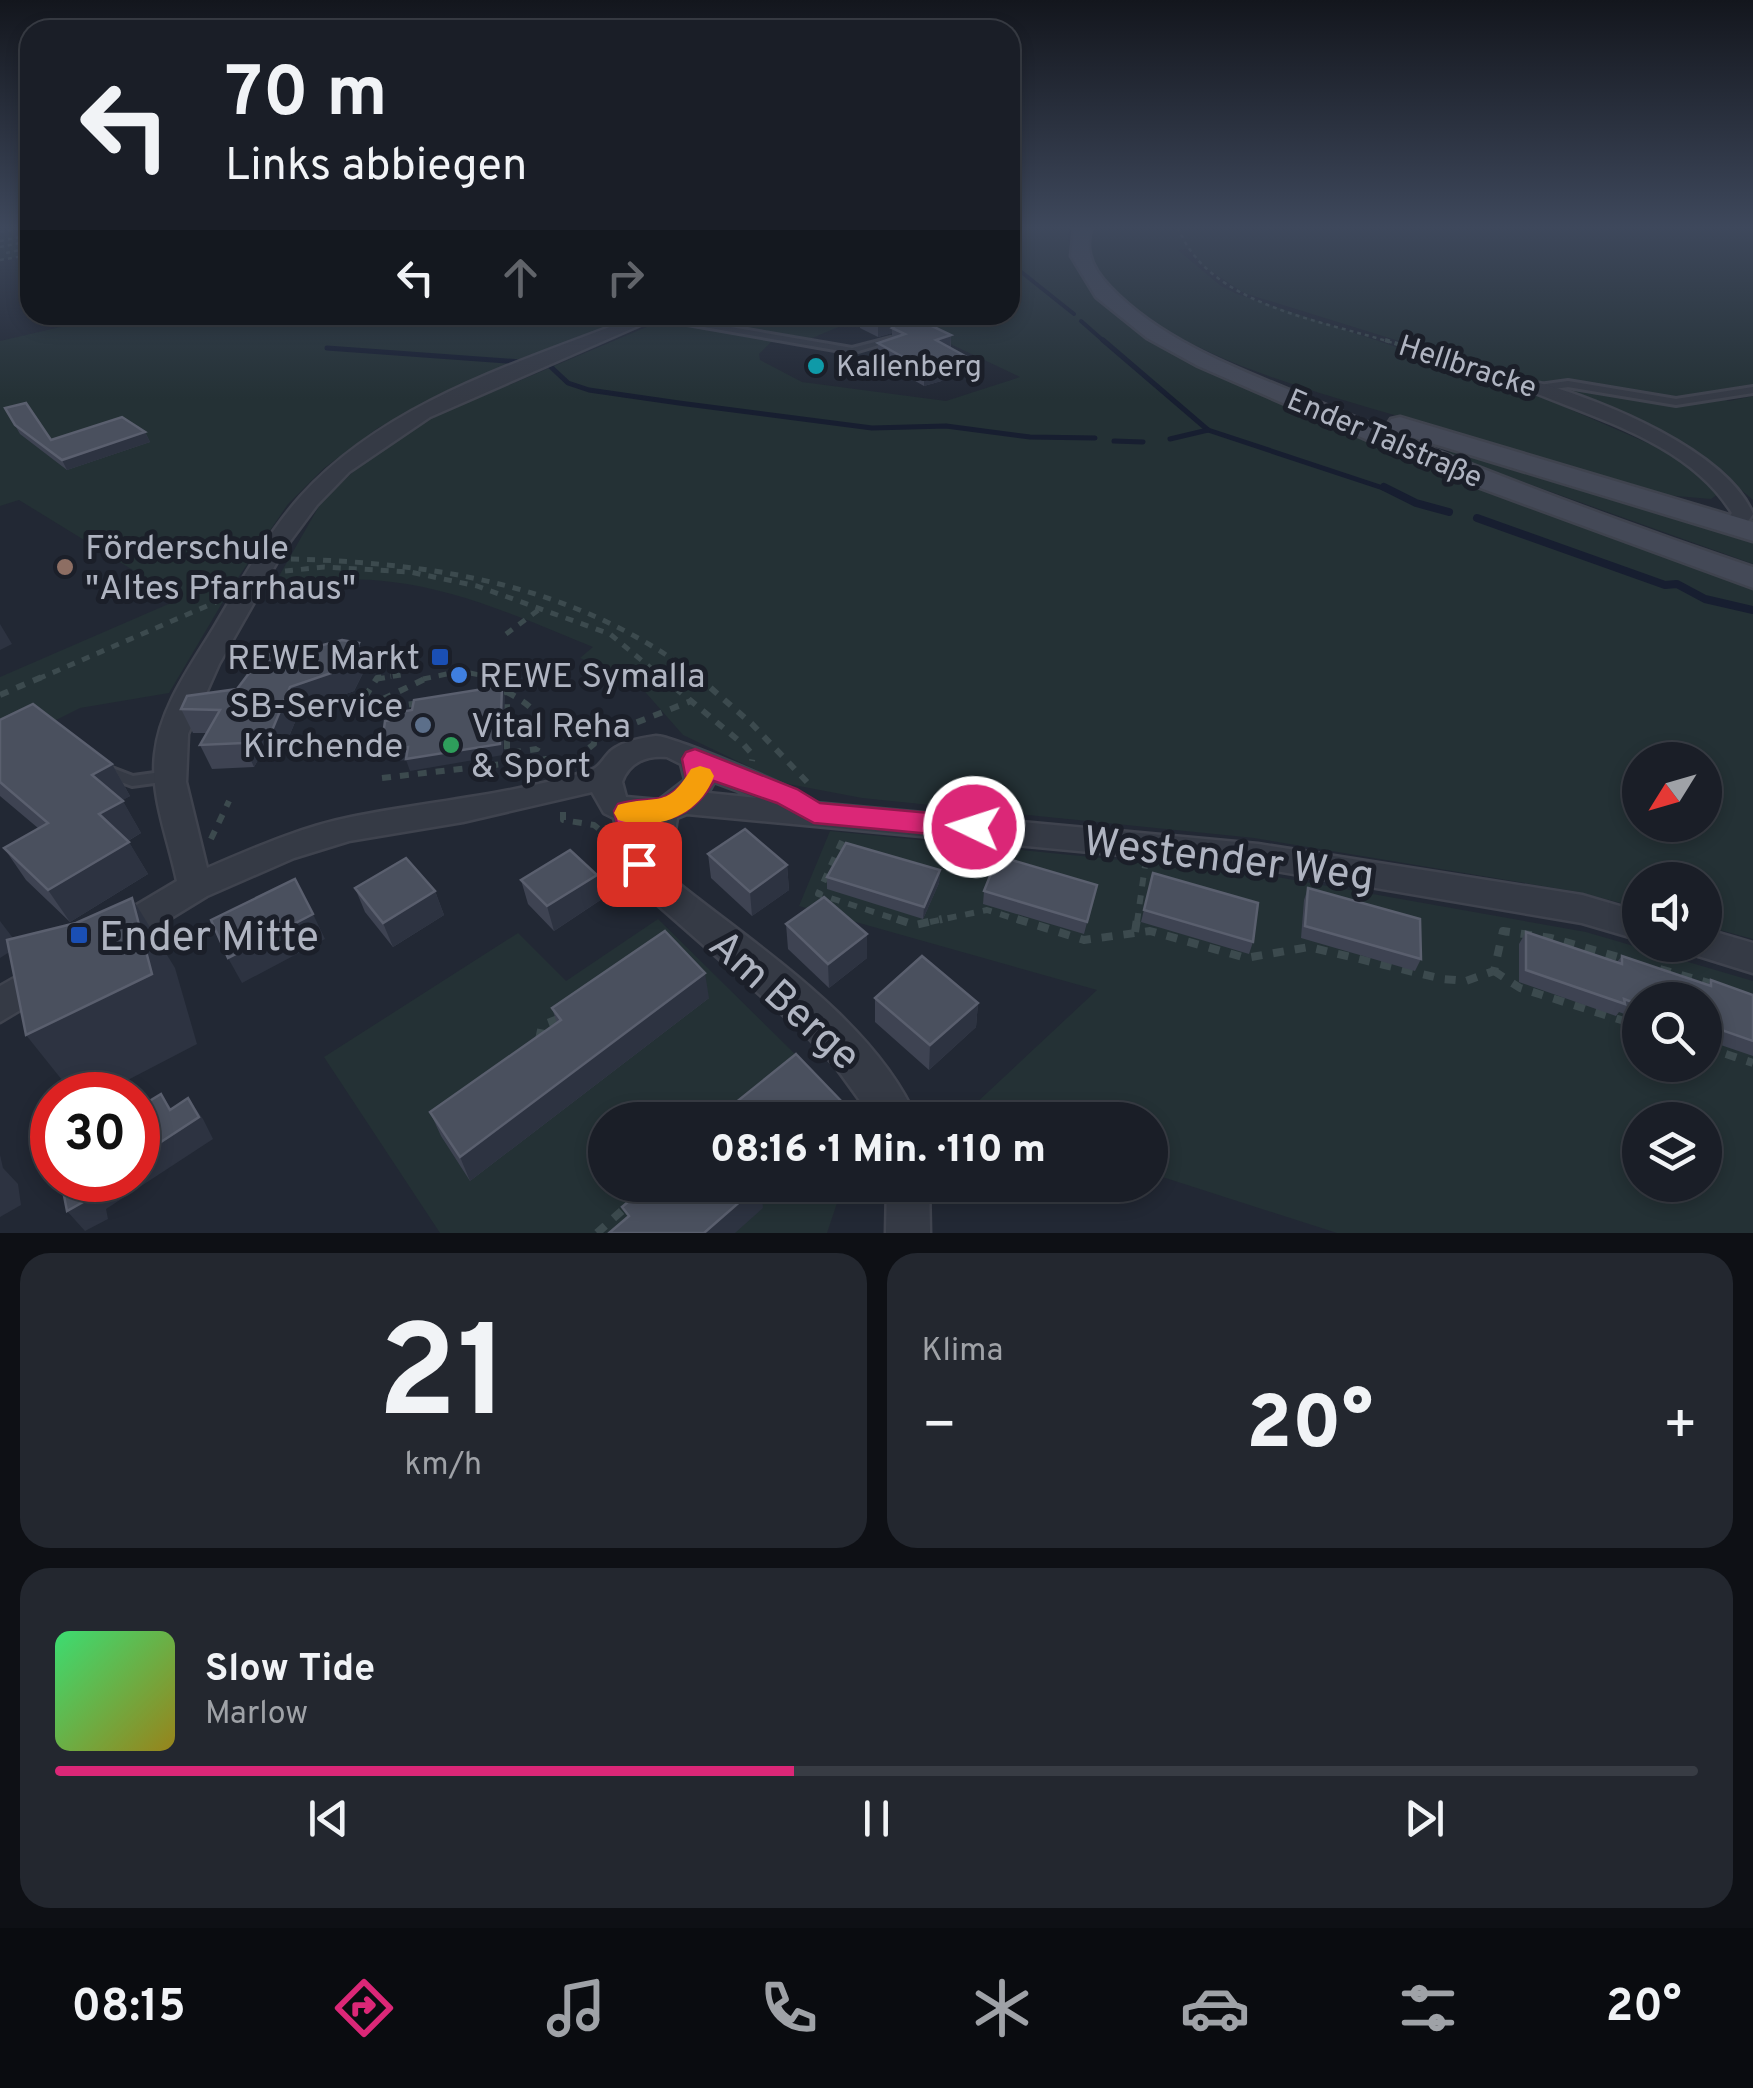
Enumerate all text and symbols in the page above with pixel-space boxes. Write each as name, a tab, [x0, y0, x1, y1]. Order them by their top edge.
text: 70 m	[225, 52, 388, 141]
icon: left	[60, 60, 190, 190]
text: Links abbiegen	[225, 139, 527, 196]
icon: left	[388, 250, 443, 305]
icon: ahead	[493, 250, 548, 305]
icon: right	[598, 250, 653, 305]
street label: Hellbracke	[1393, 329, 1541, 408]
place label: Kallenberg	[836, 350, 982, 387]
marker: Kallenberg	[805, 355, 827, 377]
street label: Ender Talstraße	[1281, 383, 1487, 498]
place label: Förderschule "Altes Pfarrhaus"	[85, 528, 356, 612]
marker: Förderschule "Altes Pfarrhaus"	[54, 556, 76, 578]
place label: REWE Markt	[227, 638, 420, 682]
marker: REWE Markt	[429, 646, 451, 668]
place label: REWE Symalla	[479, 656, 705, 700]
marker: REWE Symalla	[448, 664, 470, 686]
place label: SB-Service Kirchende	[229, 686, 403, 770]
place label: Vital Reha & Sport	[471, 706, 631, 790]
marker: SB-Service Kirchende	[412, 714, 434, 736]
marker: Vital Reha & Sport	[440, 734, 462, 756]
north arrow	[1622, 742, 1722, 842]
map controls	[1622, 742, 1722, 1202]
position arrow	[922, 775, 1026, 879]
street label: Westender Weg	[1080, 817, 1377, 906]
pin	[597, 822, 682, 907]
icon: arrive	[612, 837, 667, 892]
button: sound	[1622, 862, 1722, 962]
place label: Ender Mitte	[99, 913, 319, 966]
street label: Am Berge	[696, 920, 870, 1084]
marker: Ender Mitte	[68, 924, 90, 946]
button: search	[1622, 982, 1722, 1082]
speed limit sign: 30	[30, 1072, 160, 1202]
button: layers	[1622, 1102, 1722, 1202]
text: 08:16 · 1 Min. · 110 m	[710, 1127, 1046, 1176]
text: 21	[378, 1298, 509, 1463]
text: Klima	[922, 1332, 1003, 1372]
text: 20°	[1246, 1380, 1373, 1475]
text: −	[922, 1393, 957, 1463]
text: +	[1663, 1393, 1698, 1463]
text: km/h	[404, 1446, 482, 1486]
text: Slow Tide	[205, 1646, 375, 1695]
text: Marlow	[205, 1695, 308, 1735]
icon: previous	[301, 1791, 356, 1846]
icon: pause	[849, 1791, 904, 1846]
icon: next	[1397, 1791, 1452, 1846]
icon: directions	[329, 1973, 399, 2043]
icon: music	[541, 1973, 611, 2043]
icon: phone	[754, 1973, 824, 2043]
icon: climate	[967, 1973, 1037, 2043]
icon: car	[1180, 1973, 1250, 2043]
icon: filters	[1393, 1973, 1463, 2043]
text: 08:15	[71, 1980, 186, 2037]
text: 20°	[1606, 1980, 1681, 2037]

